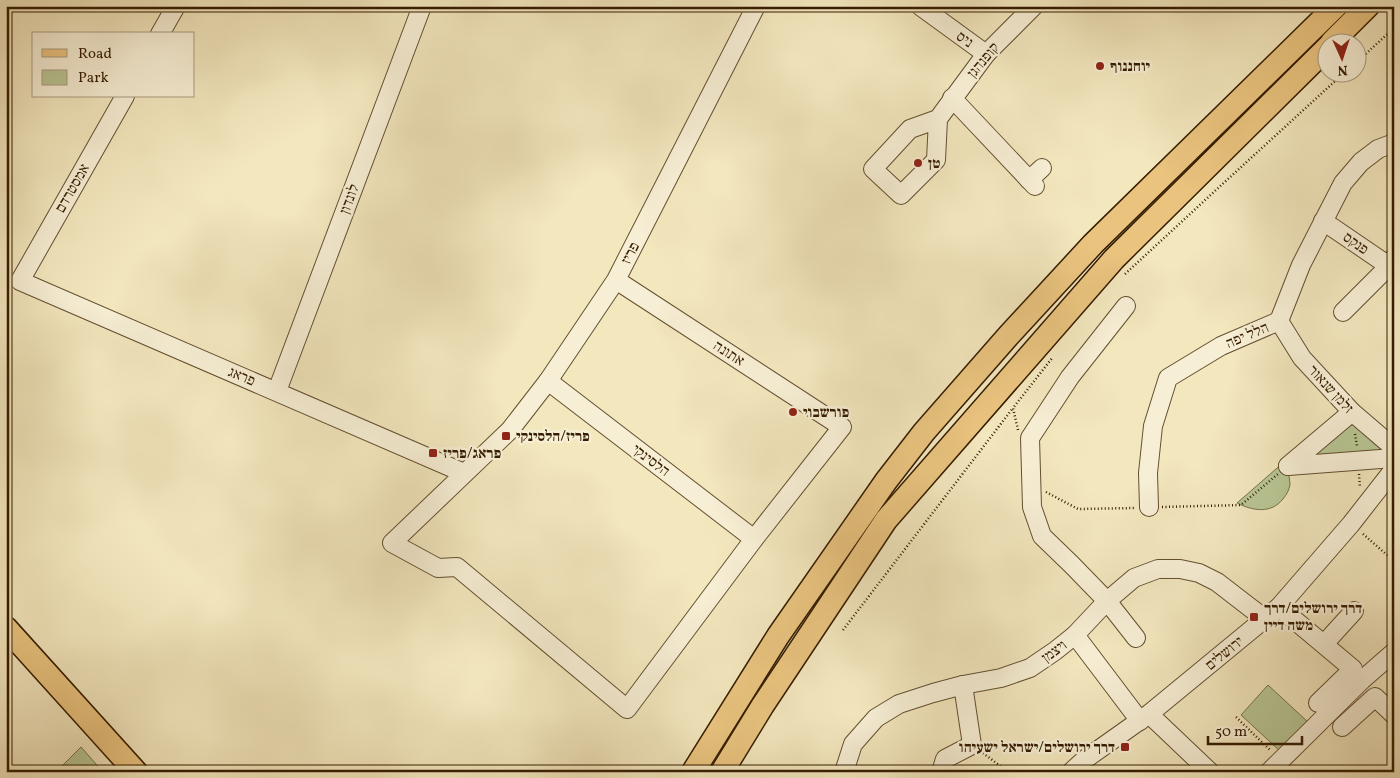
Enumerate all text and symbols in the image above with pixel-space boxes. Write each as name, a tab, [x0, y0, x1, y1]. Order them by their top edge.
street label: ניס	[951, 27, 977, 54]
legend	[32, 32, 195, 98]
north arrow	[1318, 32, 1368, 82]
street label: קופנהגן	[963, 39, 1005, 83]
text: Road	[78, 44, 112, 65]
place label: יוחננוף	[1110, 57, 1150, 78]
marker: יוחננוף	[1094, 60, 1106, 72]
text: N	[1337, 60, 1348, 79]
text: Park	[78, 68, 109, 89]
place label: טן	[928, 154, 940, 175]
marker: טן	[912, 157, 924, 169]
street label: אמסטרדם	[51, 160, 96, 217]
street label: לונדון	[335, 181, 366, 218]
street label: פנקס	[1338, 228, 1372, 261]
street label: פריז	[617, 239, 646, 269]
street label: הלל יפה	[1223, 318, 1272, 355]
street label: אתונה	[708, 336, 748, 372]
street label: זלמן שנאור	[1302, 361, 1358, 419]
street label: פראג	[225, 362, 258, 392]
place label: פורשבוי	[803, 403, 849, 424]
marker: פורשבוי	[787, 406, 799, 418]
place label: פריז/הלסינקי	[516, 427, 590, 448]
marker: פריז/הלסינקי	[500, 430, 512, 442]
street label: הלסינקי	[627, 440, 673, 482]
place label: פראג/פריז	[443, 444, 501, 465]
marker: פראג/פריז	[427, 447, 439, 459]
place label: דרך ירושלים/דרך משה דיין	[1264, 599, 1362, 637]
marker: דרך ירושלים/דרך משה דיין	[1248, 611, 1260, 623]
street label: ירושלים	[1201, 632, 1249, 676]
street label: ויצמן	[1038, 636, 1072, 669]
scale bar	[1208, 713, 1301, 745]
text: 50 m	[1215, 722, 1247, 743]
place label: דרך ירושלים/ישראל ישעיהו	[959, 738, 1115, 759]
marker: דרך ירושלים/ישראל ישעיהו	[1119, 741, 1131, 753]

